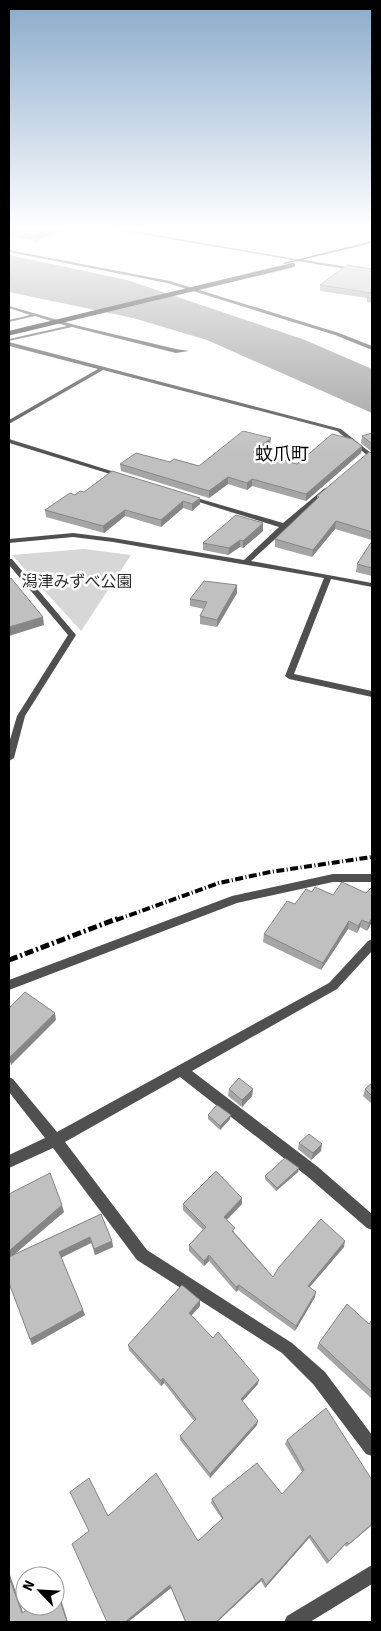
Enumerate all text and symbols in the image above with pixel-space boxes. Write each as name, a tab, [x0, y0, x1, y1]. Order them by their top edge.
district label: 蚊爪町	[255, 443, 309, 465]
park label: 潟津みずべ公園	[21, 572, 133, 592]
north arrow	[15, 1566, 65, 1616]
text: N	[19, 1578, 38, 1594]

